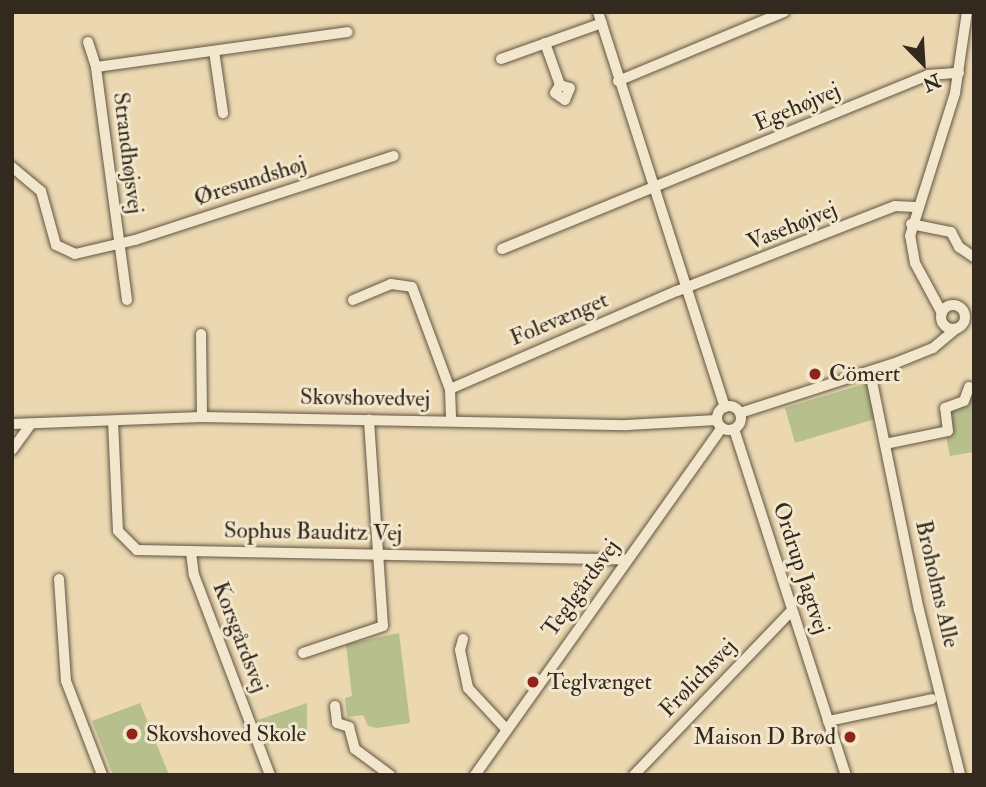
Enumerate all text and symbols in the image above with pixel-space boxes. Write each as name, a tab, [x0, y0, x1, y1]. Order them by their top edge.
north arrow	[888, 28, 958, 98]
text: N	[919, 68, 944, 97]
street label: Egehøjvej	[750, 77, 844, 137]
street label: Strandhøjsvej	[107, 91, 149, 215]
street label: Øresundshøj	[191, 150, 309, 212]
street label: Vasehøjvej	[743, 196, 841, 256]
street label: Folevænget	[506, 286, 612, 352]
place label: Cömert	[829, 360, 900, 388]
marker: Cömert	[807, 366, 823, 382]
street label: Skovshovedvej	[300, 383, 430, 413]
street label: Ordrup Jagtvej	[767, 499, 835, 637]
street label: Sophus Bauditz Vej	[224, 517, 402, 547]
street label: Broholms Alle	[909, 518, 965, 650]
street label: Teglgårdsvej	[536, 534, 626, 642]
street label: Korsgårdsvej	[206, 578, 274, 696]
street label: Frølichsvej	[654, 633, 742, 723]
place label: Teglvænget	[547, 668, 652, 696]
marker: Teglvænget	[525, 674, 541, 690]
place label: Skovshoved Skole	[146, 720, 306, 748]
place label: Maison D Brød	[693, 723, 836, 751]
marker: Skovshoved Skole	[124, 726, 140, 742]
marker: Maison D Brød	[842, 729, 858, 745]

